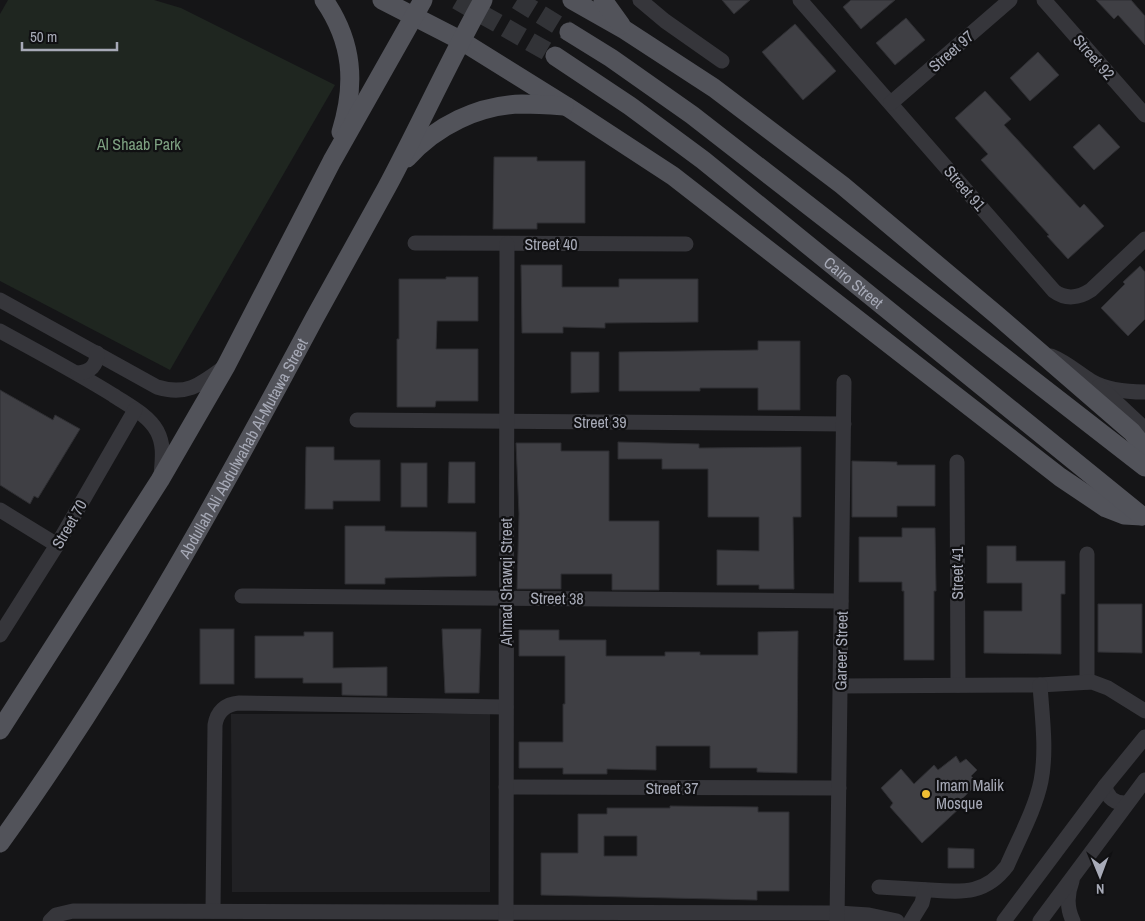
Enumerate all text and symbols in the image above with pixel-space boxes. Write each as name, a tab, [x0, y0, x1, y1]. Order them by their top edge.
scale bar	[22, 20, 118, 52]
street label: Street 97	[924, 25, 978, 77]
text: 50 m	[30, 26, 57, 47]
street label: Street 92	[1068, 30, 1120, 84]
park label: Al Shaab Park	[96, 133, 181, 155]
street label: Street 91	[939, 161, 991, 216]
street label: Street 40	[524, 233, 578, 255]
street label: Cairo Street	[819, 251, 888, 313]
street label: Abdullah Ali Abdulwahab Al-Mutawa Street	[173, 334, 313, 563]
street label: Street 39	[573, 411, 627, 433]
street label: Street 70	[46, 495, 92, 553]
street label: Ahmad Shawqi Street	[495, 518, 517, 647]
street label: Street 41	[946, 546, 968, 600]
street label: Street 38	[530, 587, 584, 609]
street label: Gareer Street	[829, 611, 853, 691]
place label: Imam Malik Mosque	[936, 774, 1004, 814]
street label: Street 37	[645, 777, 699, 799]
marker: Imam Malik Mosque	[920, 788, 932, 800]
north arrow	[1075, 851, 1125, 901]
text: N	[1096, 880, 1105, 898]

